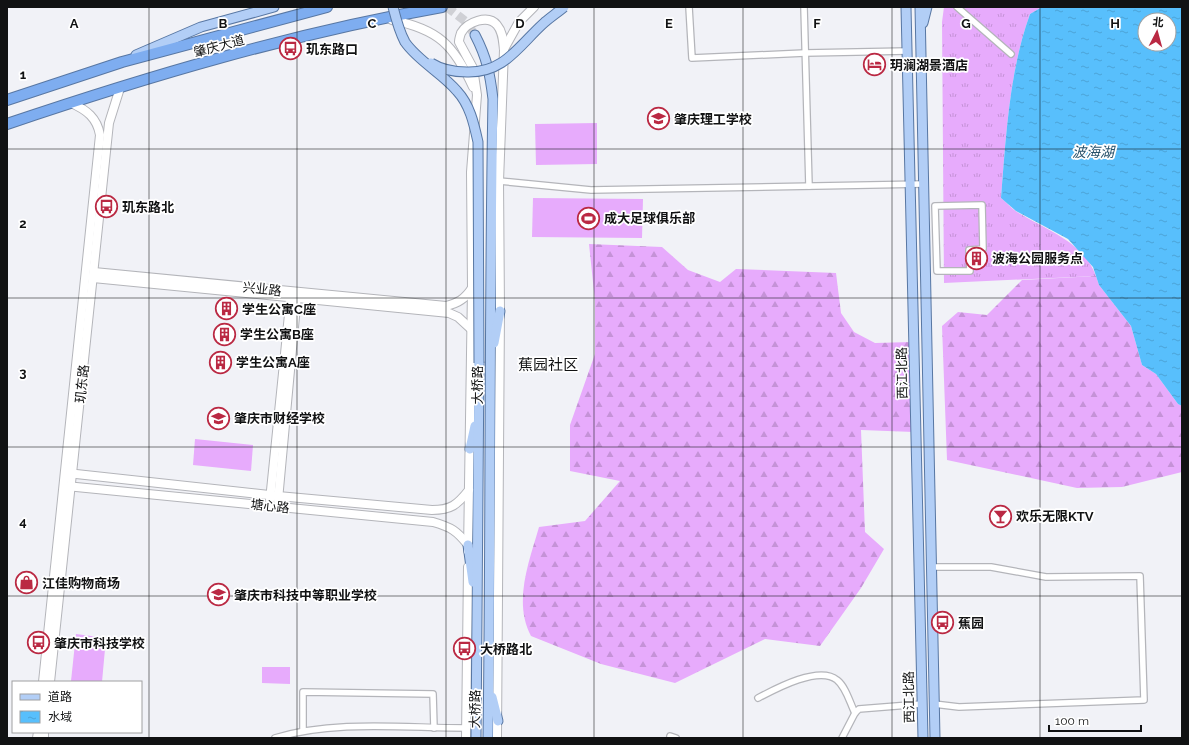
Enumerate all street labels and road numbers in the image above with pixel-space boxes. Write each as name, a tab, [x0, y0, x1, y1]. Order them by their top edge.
street label: 肇庆大道	[192, 32, 246, 60]
street label: 兴业路	[242, 280, 282, 298]
street label: 西江北路	[894, 347, 910, 399]
street label: 玑东路	[73, 364, 91, 404]
street label: 大桥路	[470, 365, 485, 405]
street label: 塘心路	[250, 497, 290, 515]
street label: 西江北路	[901, 671, 917, 723]
street label: 大桥路	[467, 689, 483, 729]

